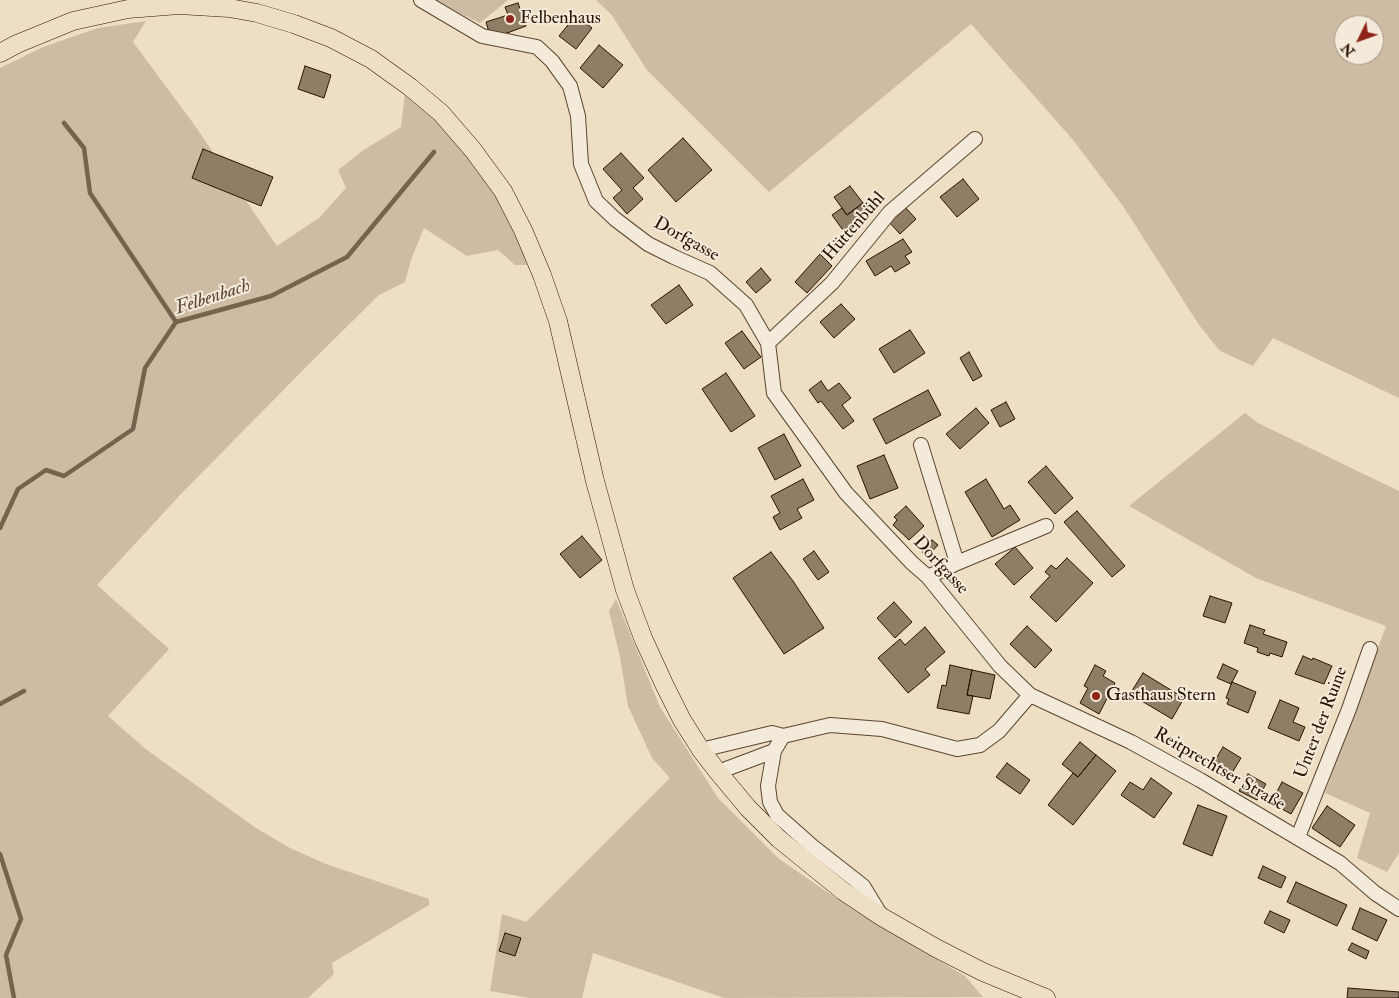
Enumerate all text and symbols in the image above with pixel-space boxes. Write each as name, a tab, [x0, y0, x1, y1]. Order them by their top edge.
place label: Felbenhaus	[520, 8, 601, 30]
marker: Felbenhaus	[504, 13, 516, 25]
north arrow	[1334, 15, 1384, 65]
text: N	[1338, 39, 1359, 60]
street label: Hüttenbühl	[819, 188, 891, 266]
street label: Dorfgasse	[649, 213, 723, 267]
water label: Felbenbach	[173, 275, 253, 321]
street label: Dorfgasse	[908, 532, 972, 600]
street label: Unter der Ruine	[1291, 664, 1353, 782]
place label: Gasthaus Stern	[1106, 685, 1216, 707]
marker: Gasthaus Stern	[1090, 690, 1102, 702]
street label: Reitprechtser Straße	[1150, 724, 1288, 816]

